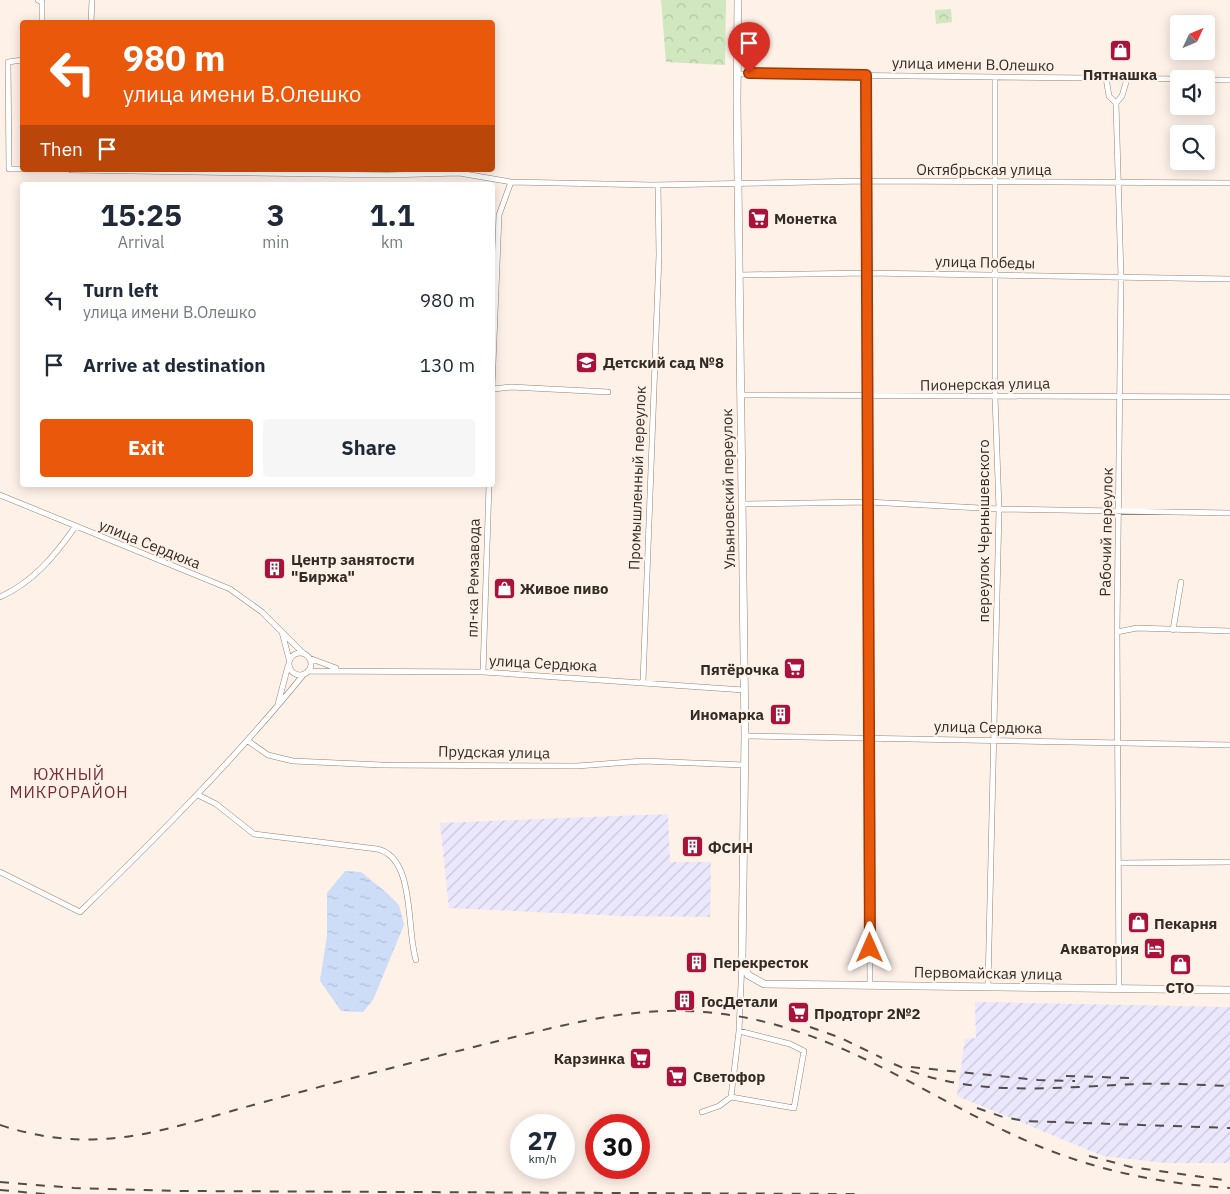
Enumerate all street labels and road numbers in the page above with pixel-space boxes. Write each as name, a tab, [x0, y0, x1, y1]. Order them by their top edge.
street label: улица имени В.Олешко	[892, 53, 1054, 75]
street label: Октябрьская улица	[916, 160, 1052, 179]
street label: улица Победы	[935, 252, 1035, 272]
street label: Пионерская улица	[920, 373, 1050, 395]
street label: Промышленный переулок	[624, 386, 650, 570]
street label: Ульяновский переулок	[717, 408, 739, 570]
street label: переулок Чернышевского	[974, 439, 993, 623]
street label: Рабочий переулок	[1095, 467, 1117, 597]
street label: улица Сердюка	[96, 515, 204, 573]
street label: пл-ка Ремзавода	[462, 518, 484, 638]
street label: улица Сердюка	[489, 651, 597, 675]
street label: улица Сердюка	[934, 717, 1042, 737]
street label: Прудская улица	[438, 742, 550, 762]
street label: Первомайская улица	[914, 962, 1062, 984]

